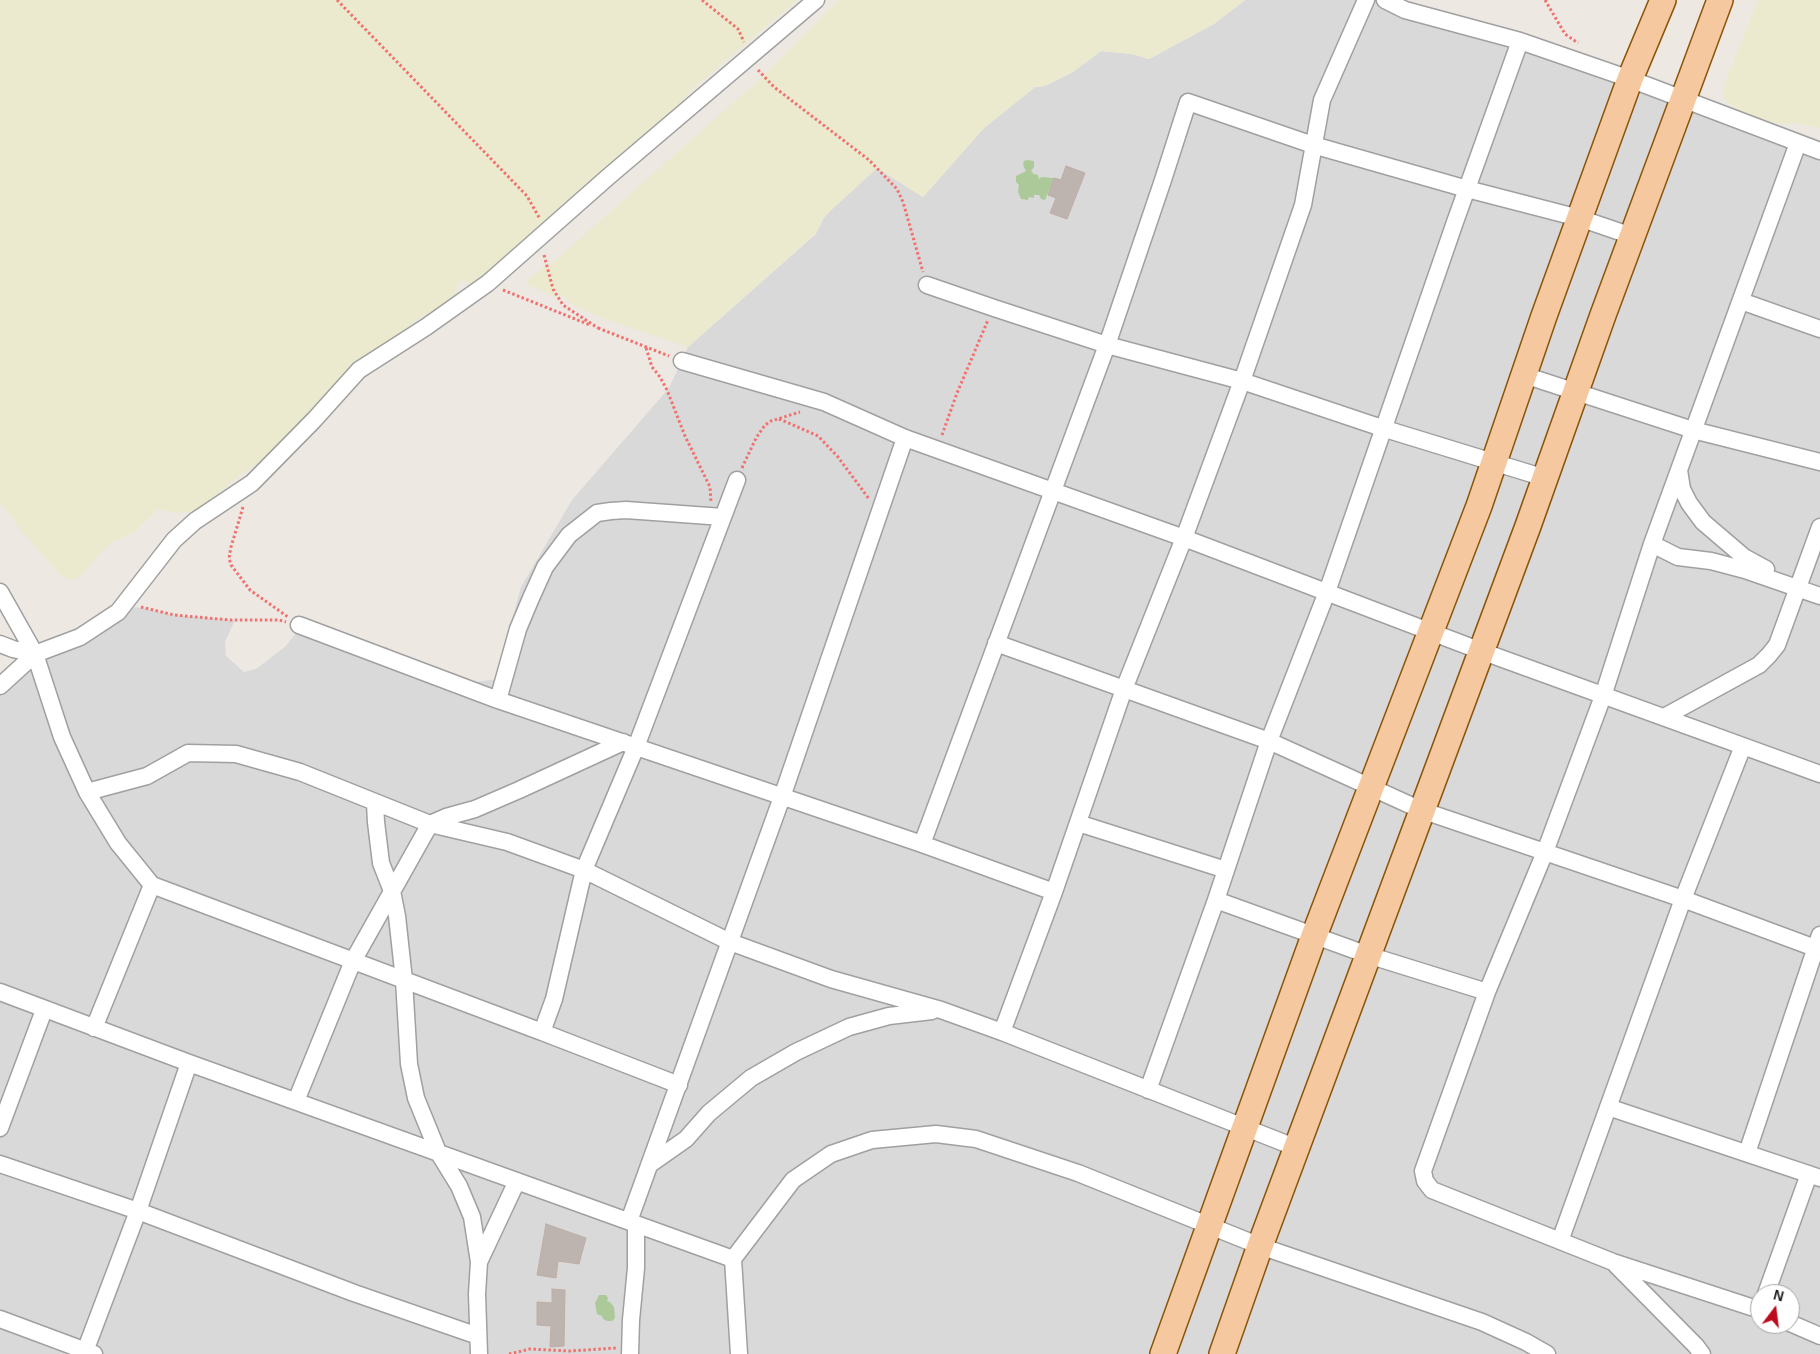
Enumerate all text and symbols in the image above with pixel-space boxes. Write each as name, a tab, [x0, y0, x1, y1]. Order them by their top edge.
north arrow	[1750, 1284, 1800, 1334]
text: N	[1772, 1286, 1786, 1305]

